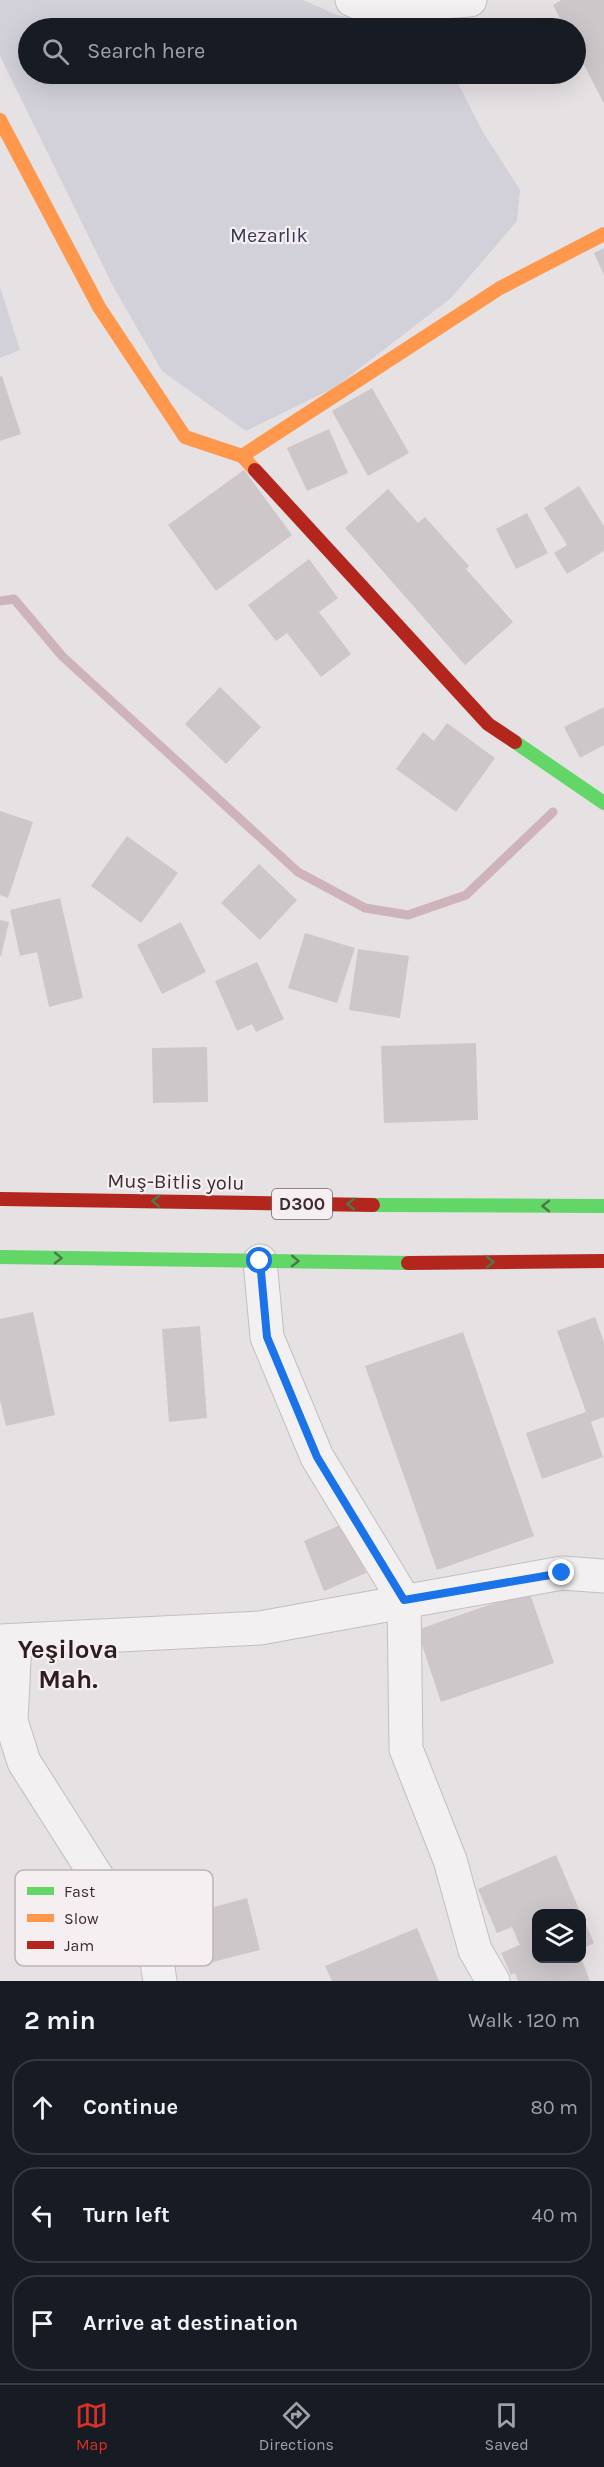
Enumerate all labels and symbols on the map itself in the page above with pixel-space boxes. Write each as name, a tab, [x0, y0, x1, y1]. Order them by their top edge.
park label: Mezarlık	[230, 224, 308, 247]
street label: Muş-Bitlis yolu	[107, 1169, 245, 1195]
road number: D300	[272, 1189, 332, 1219]
one-way arrow	[151, 1195, 160, 1207]
one-way arrow	[346, 1198, 355, 1211]
one-way arrow	[541, 1200, 550, 1212]
route start	[246, 1247, 272, 1273]
one-way arrow	[54, 1251, 63, 1264]
one-way arrow	[291, 1255, 300, 1267]
one-way arrow	[486, 1256, 495, 1268]
route end	[548, 1559, 574, 1585]
district label: Yeşilova Mah.	[18, 1634, 118, 1695]
legend	[15, 1870, 213, 1966]
text: Fast	[64, 1882, 95, 1901]
text: Slow	[64, 1909, 99, 1928]
text: Jam	[64, 1936, 94, 1955]

